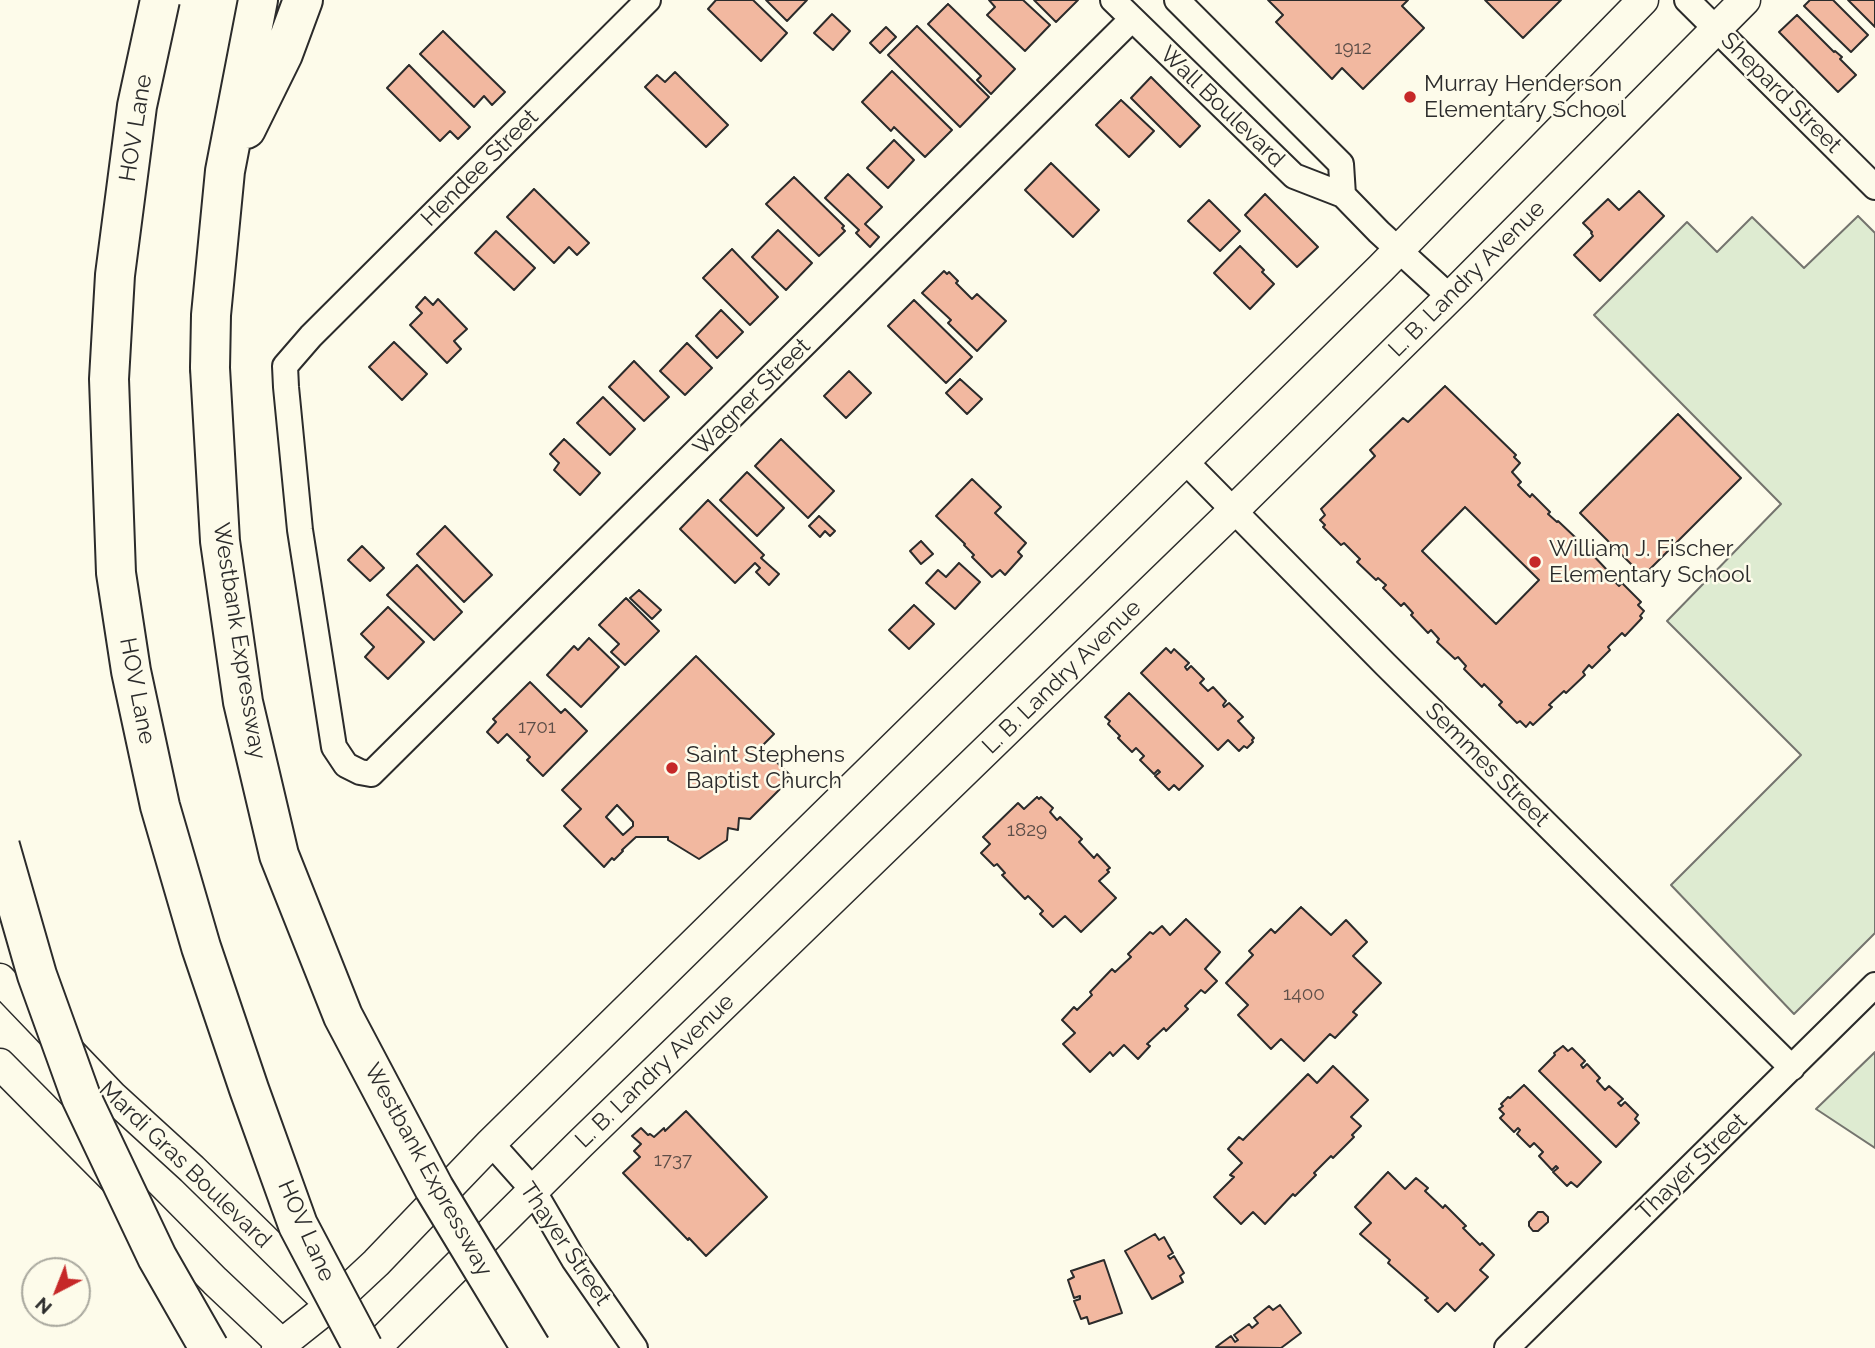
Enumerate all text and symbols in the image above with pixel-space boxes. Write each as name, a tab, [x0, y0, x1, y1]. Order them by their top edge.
street label: Shepard Street	[1715, 27, 1847, 159]
house number: 1912	[1334, 37, 1372, 59]
street label: Wall Boulevard	[1154, 41, 1290, 173]
place label: Murray Henderson Elementary School	[1424, 70, 1626, 124]
street label: HOV Lane	[114, 73, 158, 183]
marker: Murray Henderson Elementary School	[1402, 89, 1418, 105]
street label: Hendee Street	[416, 104, 544, 232]
street label: L. B. Landry Avenue	[1383, 195, 1551, 363]
street label: Wagner Street	[688, 333, 816, 461]
street label: Westbank Expressway	[207, 521, 271, 761]
place label: William J. Fischer Elementary School	[1549, 535, 1751, 589]
marker: William J. Fischer Elementary School	[1527, 554, 1543, 570]
street label: L. B. Landry Avenue	[977, 594, 1147, 760]
street label: HOV Lane	[113, 635, 161, 747]
street label: Semmes Street	[1419, 697, 1555, 833]
house number: 1701	[518, 716, 556, 738]
place label: Saint Stephens Baptist Church	[686, 741, 845, 795]
marker: Saint Stephens Baptist Church	[664, 760, 680, 776]
house number: 1829	[1007, 819, 1047, 841]
house number: 1400	[1283, 983, 1325, 1005]
street label: L. B. Landry Avenue	[570, 988, 740, 1154]
street label: Westbank Expressway	[358, 1059, 498, 1281]
street label: Mardi Gras Boulevard	[93, 1076, 277, 1254]
street label: Thayer Street	[1631, 1107, 1753, 1227]
house number: 1737	[654, 1149, 692, 1171]
street label: HOV Lane	[271, 1176, 341, 1286]
street label: Thayer Street	[514, 1177, 616, 1311]
north arrow	[21, 1257, 91, 1327]
text: N	[31, 1293, 56, 1319]

